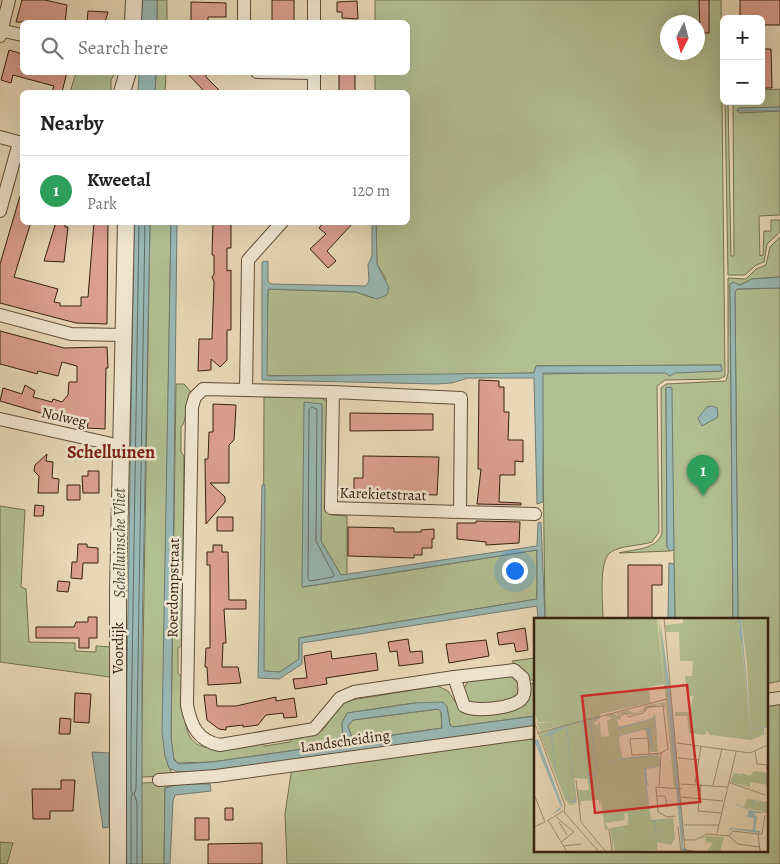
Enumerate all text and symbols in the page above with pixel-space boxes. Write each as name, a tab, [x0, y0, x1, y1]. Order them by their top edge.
north arrow	[660, 15, 705, 60]
map controls	[720, 15, 765, 105]
button: +	[720, 15, 765, 60]
search box	[20, 20, 410, 75]
icon: search	[38, 34, 66, 62]
text: Search here	[78, 35, 168, 61]
button: −	[720, 60, 765, 105]
text: Nearby	[40, 109, 103, 137]
text: Kweetal	[87, 167, 151, 193]
text: 1	[53, 180, 59, 202]
text: 120 m	[352, 180, 390, 202]
text: Park	[87, 193, 117, 215]
street label: Nolweg	[39, 402, 89, 432]
district label: Schelluinen	[67, 440, 155, 464]
pin: 1	[687, 455, 719, 496]
street label: Karekietstraat	[339, 482, 427, 506]
water label: Schelluinsche Vliet	[109, 487, 131, 598]
street label: Roerdompstraat	[162, 538, 184, 638]
your location	[502, 558, 528, 584]
inset map	[534, 618, 768, 852]
street label: Voordijk	[108, 621, 128, 675]
street label: Landscheiding	[299, 725, 392, 757]

